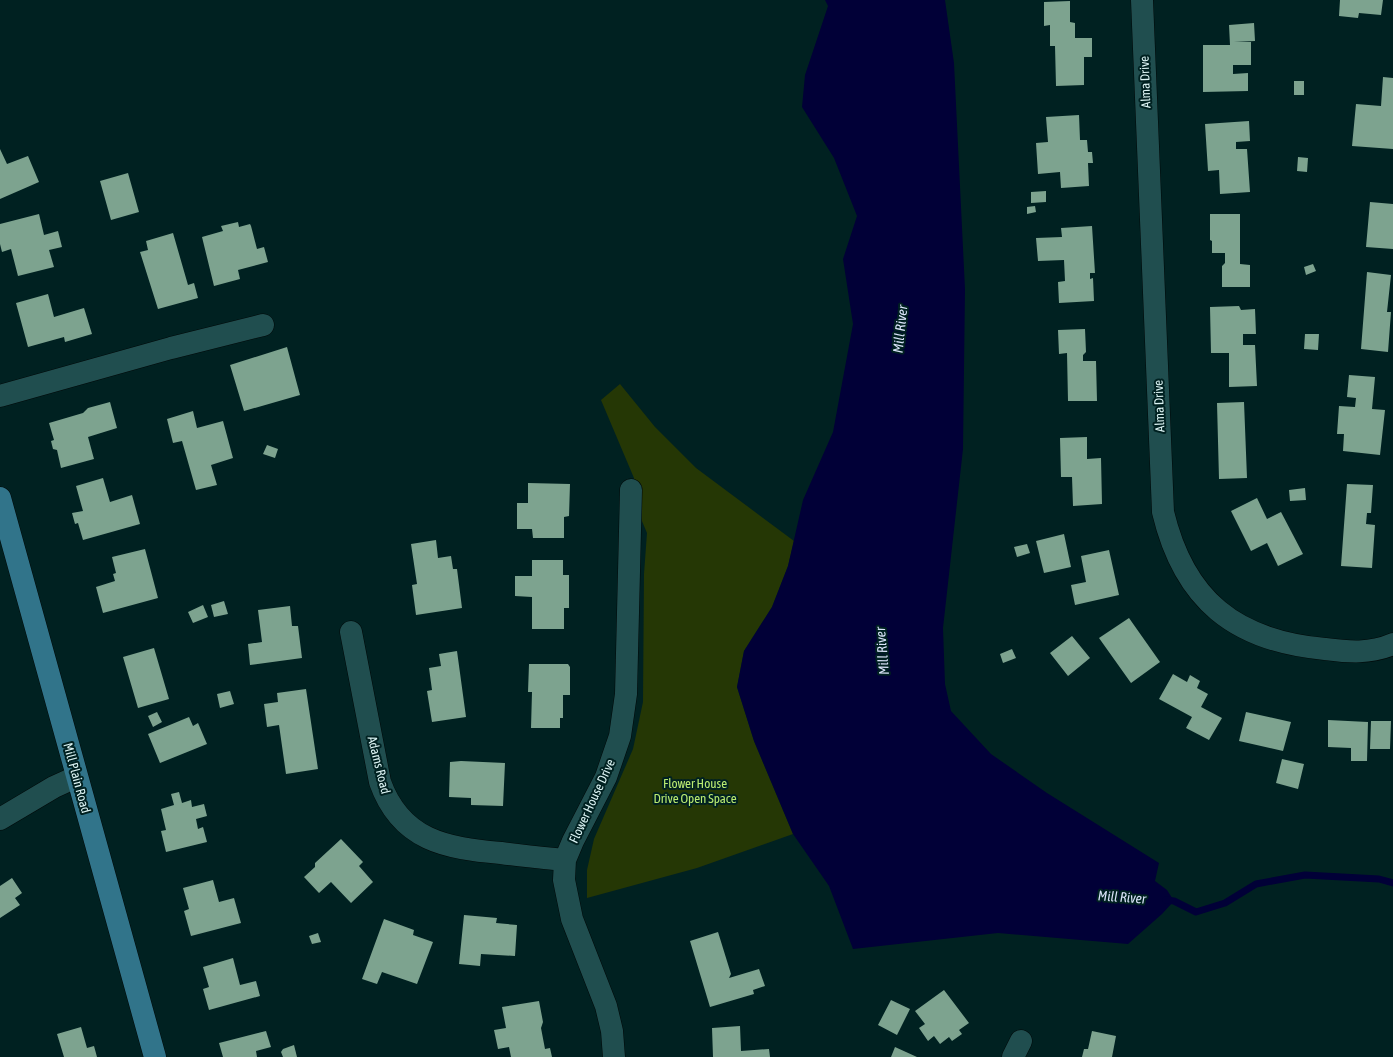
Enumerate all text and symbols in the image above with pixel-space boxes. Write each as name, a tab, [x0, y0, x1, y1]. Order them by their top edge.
street label: Alma Drive	[1137, 56, 1153, 108]
water label: Mill River	[890, 303, 911, 354]
street label: Alma Drive	[1151, 380, 1167, 432]
water label: Mill River	[872, 625, 892, 676]
street label: Adams Road	[365, 735, 393, 795]
street label: Mill Plain Road	[60, 741, 94, 815]
street label: Flower House Drive	[566, 756, 618, 845]
park label: Flower House Drive Open Space	[653, 776, 737, 806]
water label: Mill River	[1097, 887, 1147, 907]

